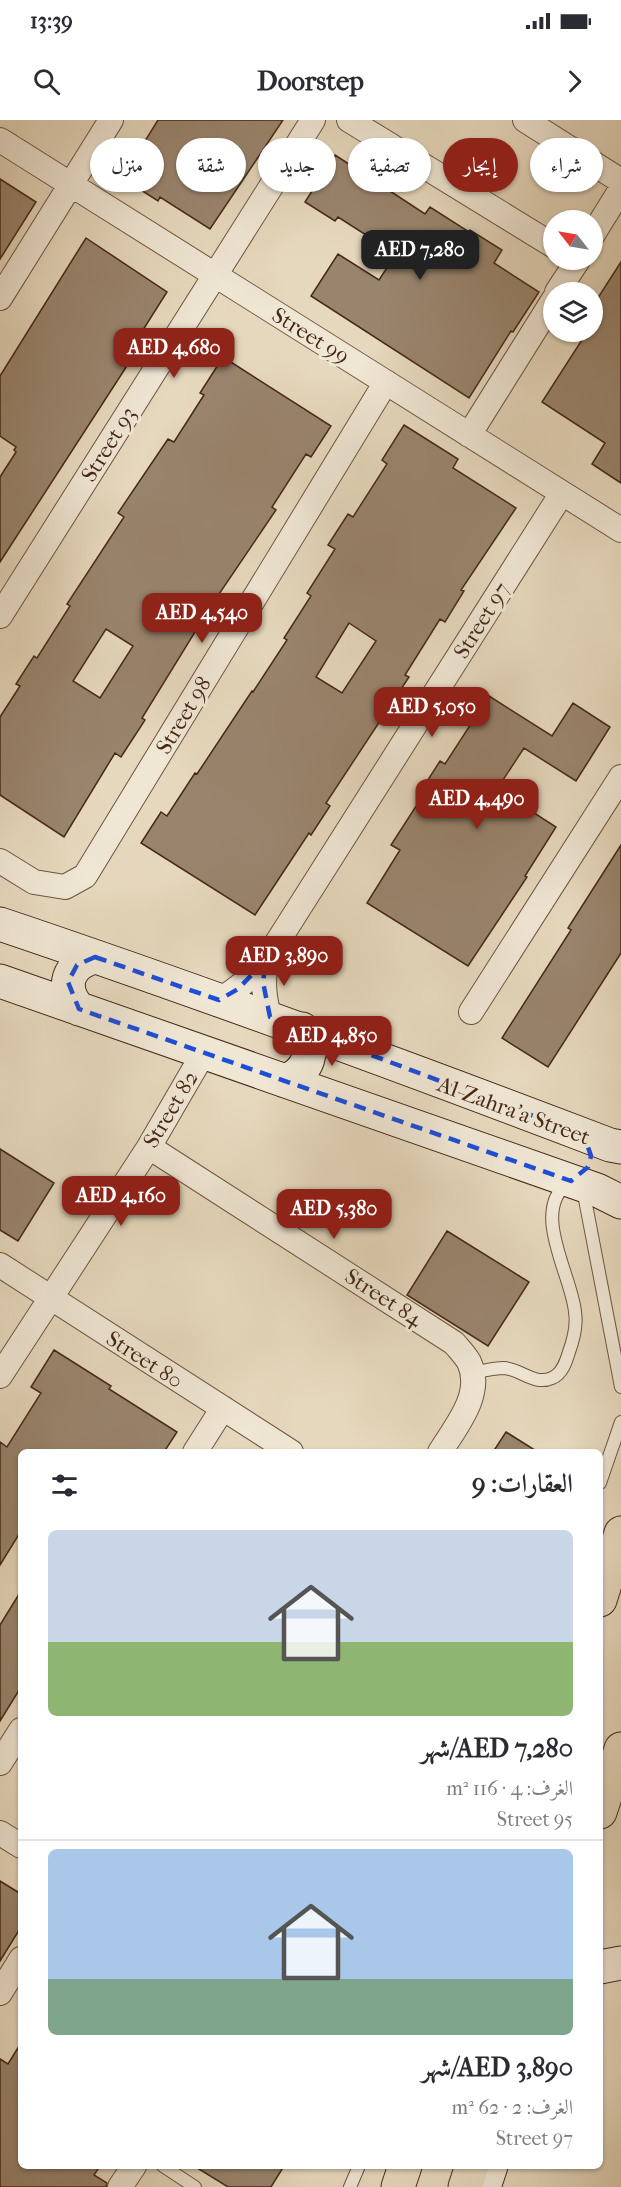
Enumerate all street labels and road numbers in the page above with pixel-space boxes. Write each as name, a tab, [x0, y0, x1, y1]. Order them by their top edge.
street label: Street 99	[267, 302, 354, 370]
street label: Street 93	[76, 402, 142, 487]
street label: Street 97	[448, 578, 515, 663]
street label: Street 98	[151, 672, 217, 759]
street label: Street 82	[138, 1066, 204, 1153]
street label: Al-Zahra'a Street	[433, 1071, 594, 1151]
street label: Street 84	[340, 1263, 428, 1333]
street label: Street 80	[101, 1326, 188, 1394]

